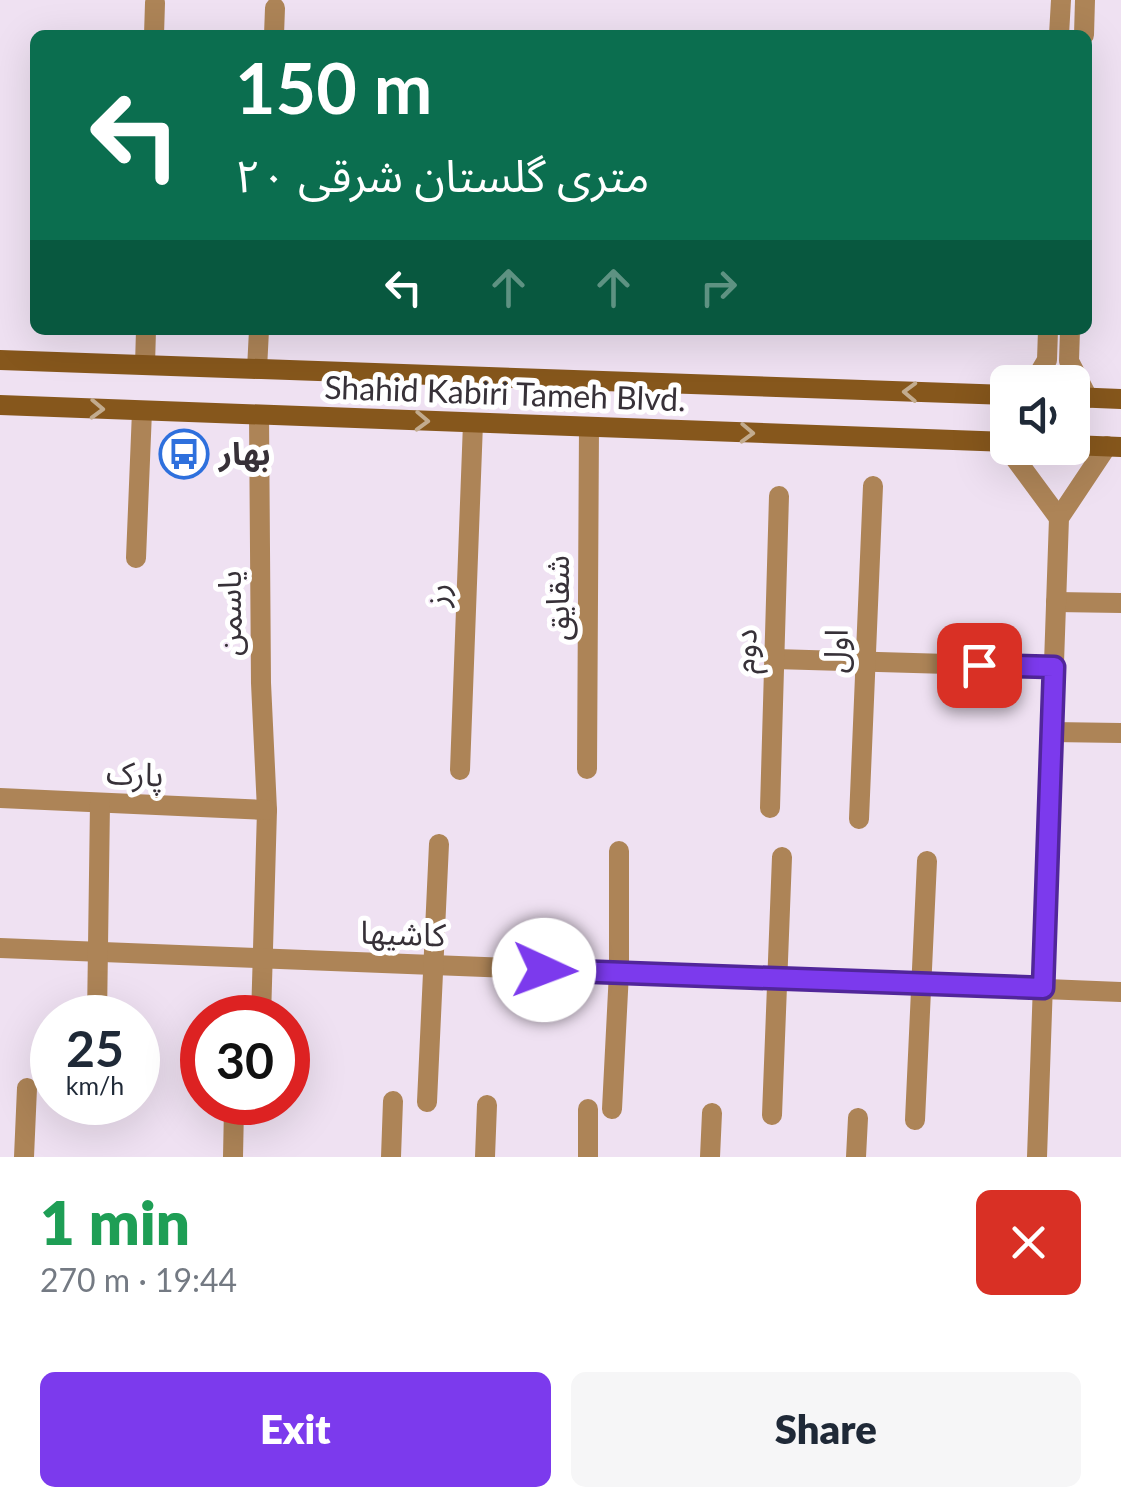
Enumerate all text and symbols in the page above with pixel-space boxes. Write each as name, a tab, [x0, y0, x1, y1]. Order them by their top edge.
text: 150 m	[235, 45, 432, 129]
icon: left	[70, 70, 200, 200]
text: ۲۰ متری گلستان شرقی	[235, 148, 649, 202]
icon: left	[376, 260, 431, 315]
icon: ahead	[481, 260, 536, 315]
icon: ahead	[586, 260, 641, 315]
icon: right	[691, 260, 746, 315]
map controls	[990, 365, 1090, 465]
button: sound	[990, 365, 1090, 465]
street label: Shahid Kabiri Tameh Blvd.	[324, 367, 686, 418]
one-way arrow	[902, 381, 918, 402]
one-way arrow	[90, 398, 106, 419]
one-way arrow	[415, 410, 431, 431]
one-way arrow	[740, 422, 755, 443]
bus stop icon: بهار	[158, 428, 210, 480]
place label: بهار	[217, 433, 271, 473]
street label: شقایق	[537, 555, 578, 641]
street label: یاسمن	[209, 570, 248, 656]
street label: رز	[416, 583, 456, 608]
pin	[937, 623, 1022, 708]
street label: دوم	[723, 628, 770, 674]
street label: اول	[814, 628, 856, 674]
icon: arrive	[952, 638, 1007, 693]
street label: پارک	[105, 752, 165, 796]
street label: کاشیها	[360, 912, 447, 954]
position arrow	[492, 918, 596, 1022]
speed limit sign: 30	[180, 995, 310, 1125]
text: 25	[66, 1018, 124, 1078]
text: km/h	[66, 1070, 124, 1100]
text: 1 min	[40, 1186, 190, 1258]
button: close	[976, 1190, 1081, 1295]
text: 270 m · 19:44	[40, 1260, 237, 1299]
button: Exit	[40, 1372, 551, 1487]
button: Share	[571, 1372, 1081, 1487]

